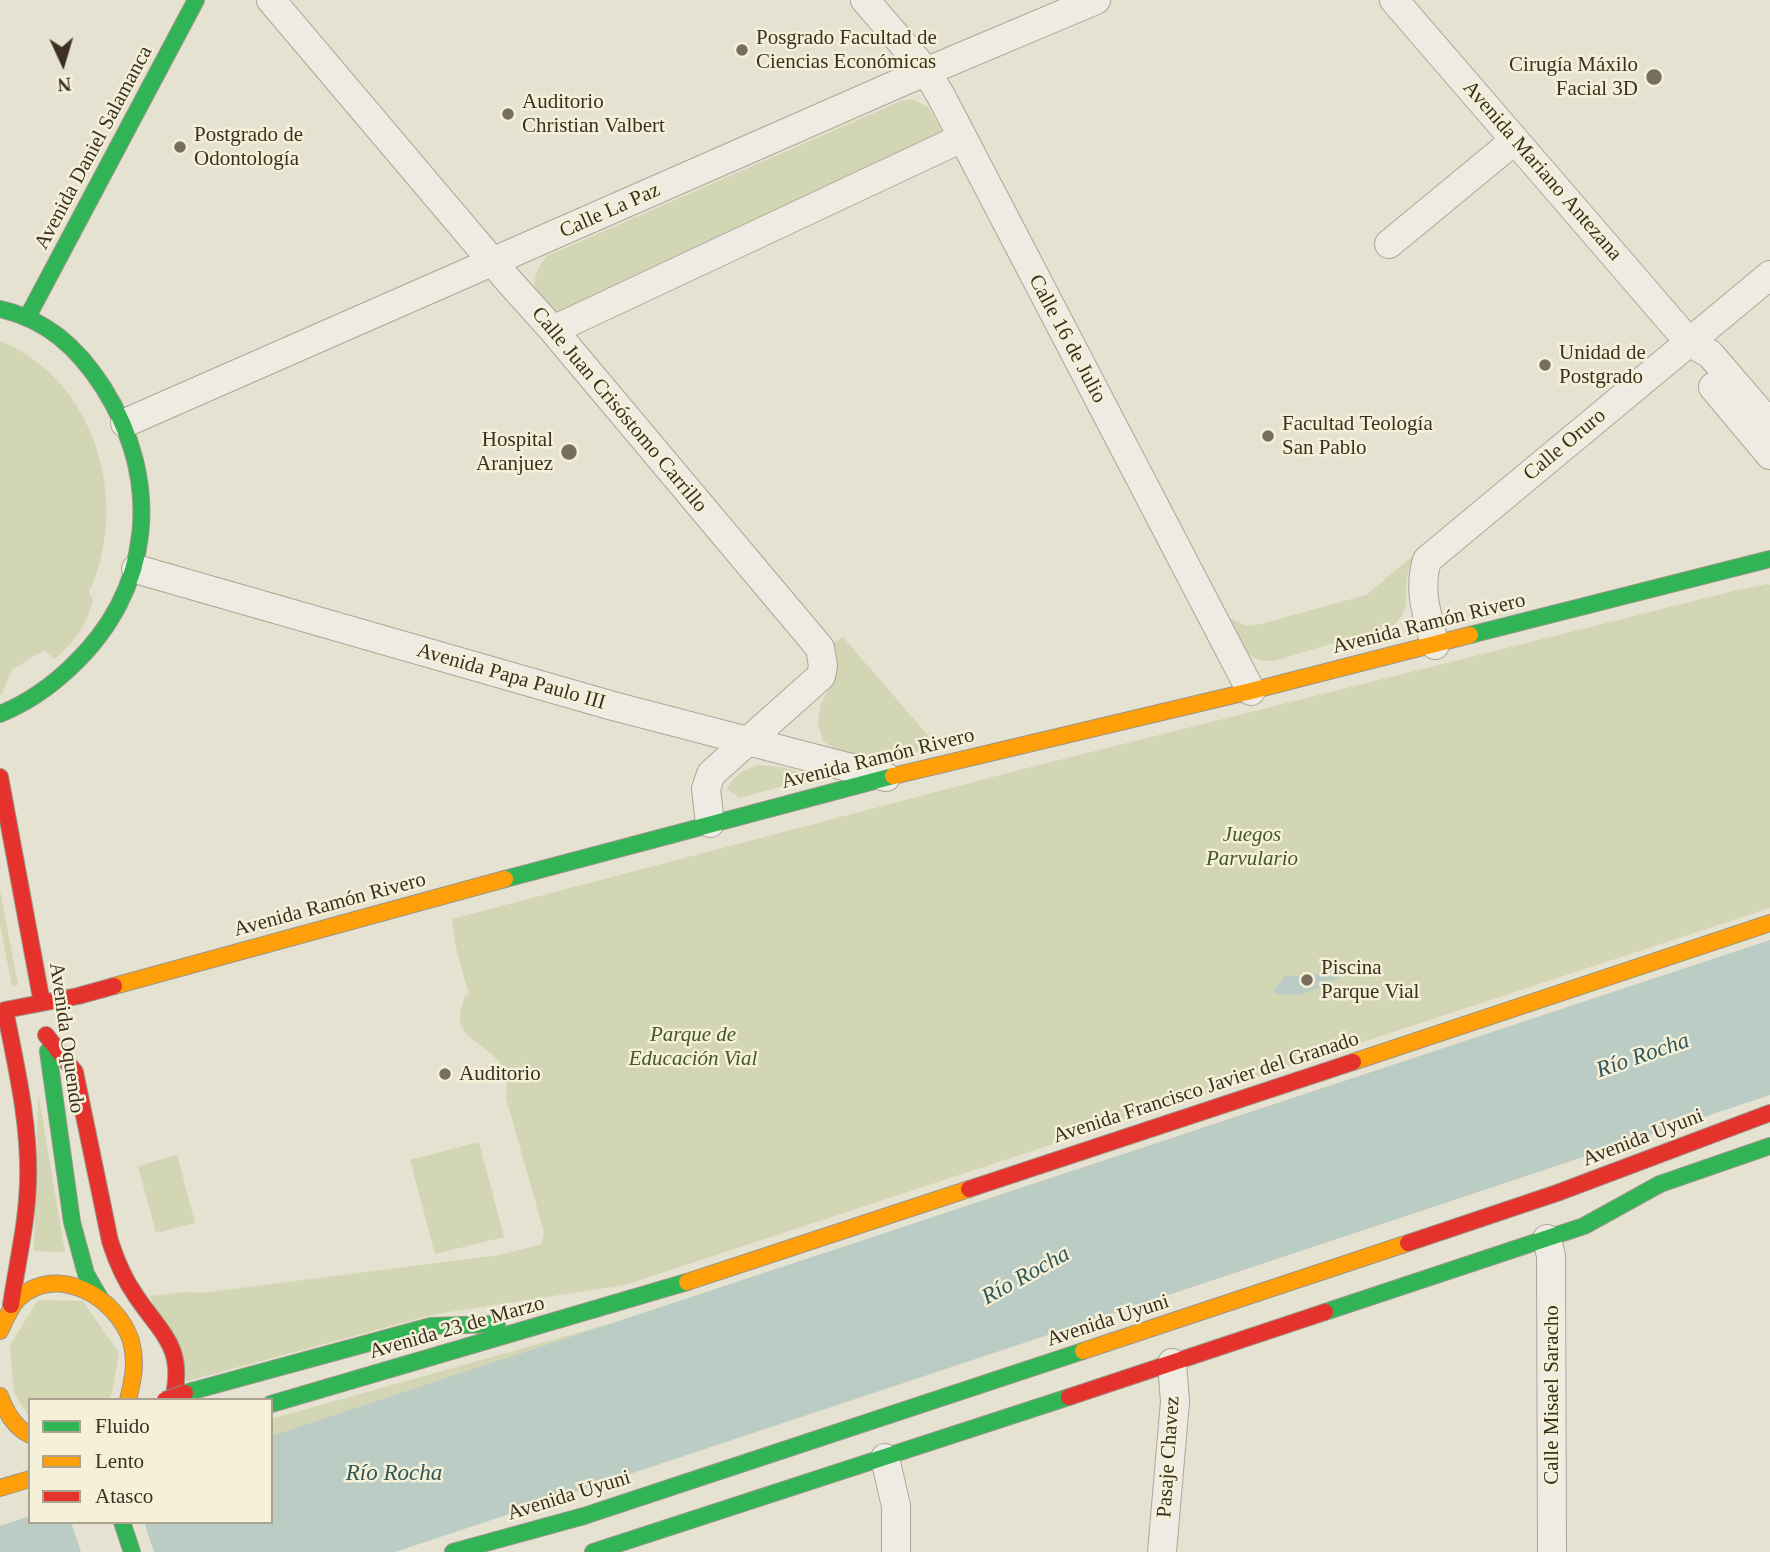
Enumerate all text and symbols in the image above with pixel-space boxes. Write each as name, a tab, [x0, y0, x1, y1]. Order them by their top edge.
place label: Posgrado Facultad de Ciencias Económicas	[756, 25, 937, 75]
north arrow	[28, 28, 98, 98]
street label: Avenida Daniel Salamanca	[30, 42, 158, 254]
marker: Posgrado Facultad de Ciencias Económicas	[734, 42, 750, 58]
place label: Cirugía Máxilo Facial 3D	[1509, 52, 1638, 102]
marker: Cirugía Máxilo Facial 3D	[1644, 67, 1664, 87]
text: N	[57, 73, 72, 95]
street label: Avenida Mariano Antezana	[1457, 76, 1627, 266]
place label: Auditorio Christian Valbert	[522, 89, 665, 139]
marker: Auditorio Christian Valbert	[500, 106, 516, 122]
place label: Postgrado de Odontología	[194, 122, 303, 172]
marker: Postgrado de Odontología	[172, 139, 188, 155]
street label: Calle La Paz	[556, 178, 664, 244]
street label: Calle 16 de Julio	[1023, 271, 1111, 407]
street label: Calle Juan Crisóstomo Carrillo	[526, 302, 712, 518]
place label: Unidad de Postgrado	[1559, 340, 1646, 390]
marker: Unidad de Postgrado	[1537, 357, 1553, 373]
street label: Calle Oruro	[1519, 403, 1611, 487]
place label: Facultad Teología San Pablo	[1282, 411, 1433, 461]
place label: Hospital Aranjuez	[476, 427, 553, 477]
marker: Facultad Teología San Pablo	[1260, 428, 1276, 444]
marker: Hospital Aranjuez	[559, 442, 579, 462]
street label: Avenida Ramón Rivero	[1330, 588, 1528, 660]
street label: Avenida Papa Paulo III	[414, 638, 608, 716]
street label: Avenida Ramón Rivero	[779, 723, 977, 795]
park label: Juegos Parvulario	[1206, 822, 1298, 872]
street label: Avenida Ramón Rivero	[231, 867, 429, 943]
place label: Piscina Parque Vial	[1321, 955, 1419, 1005]
street label: Avenida Oquendo	[43, 961, 89, 1115]
marker: Piscina Parque Vial	[1299, 972, 1315, 988]
park label: Parque de Educación Vial	[629, 1022, 757, 1072]
street label: Avenida Francisco Javier del Granado	[1050, 1027, 1362, 1149]
water label: Río Rocha	[1593, 1027, 1693, 1085]
place label: Auditorio	[459, 1061, 541, 1087]
marker: Auditorio	[437, 1066, 453, 1082]
street label: Avenida Uyuni	[1579, 1103, 1707, 1173]
water label: Río Rocha	[977, 1241, 1075, 1311]
street label: Avenida Uyuni	[1044, 1289, 1172, 1353]
street label: Avenida 23 de Marzo	[367, 1291, 547, 1365]
street label: Calle Misael Saracho	[1539, 1305, 1565, 1485]
street label: Pasaje Chavez	[1152, 1395, 1186, 1519]
legend	[28, 1398, 273, 1524]
text: Fluido	[95, 1414, 150, 1438]
text: Lento	[95, 1449, 144, 1473]
water label: Río Rocha	[346, 1460, 442, 1488]
street label: Avenida Uyuni	[504, 1465, 634, 1527]
text: Atasco	[95, 1484, 153, 1508]

